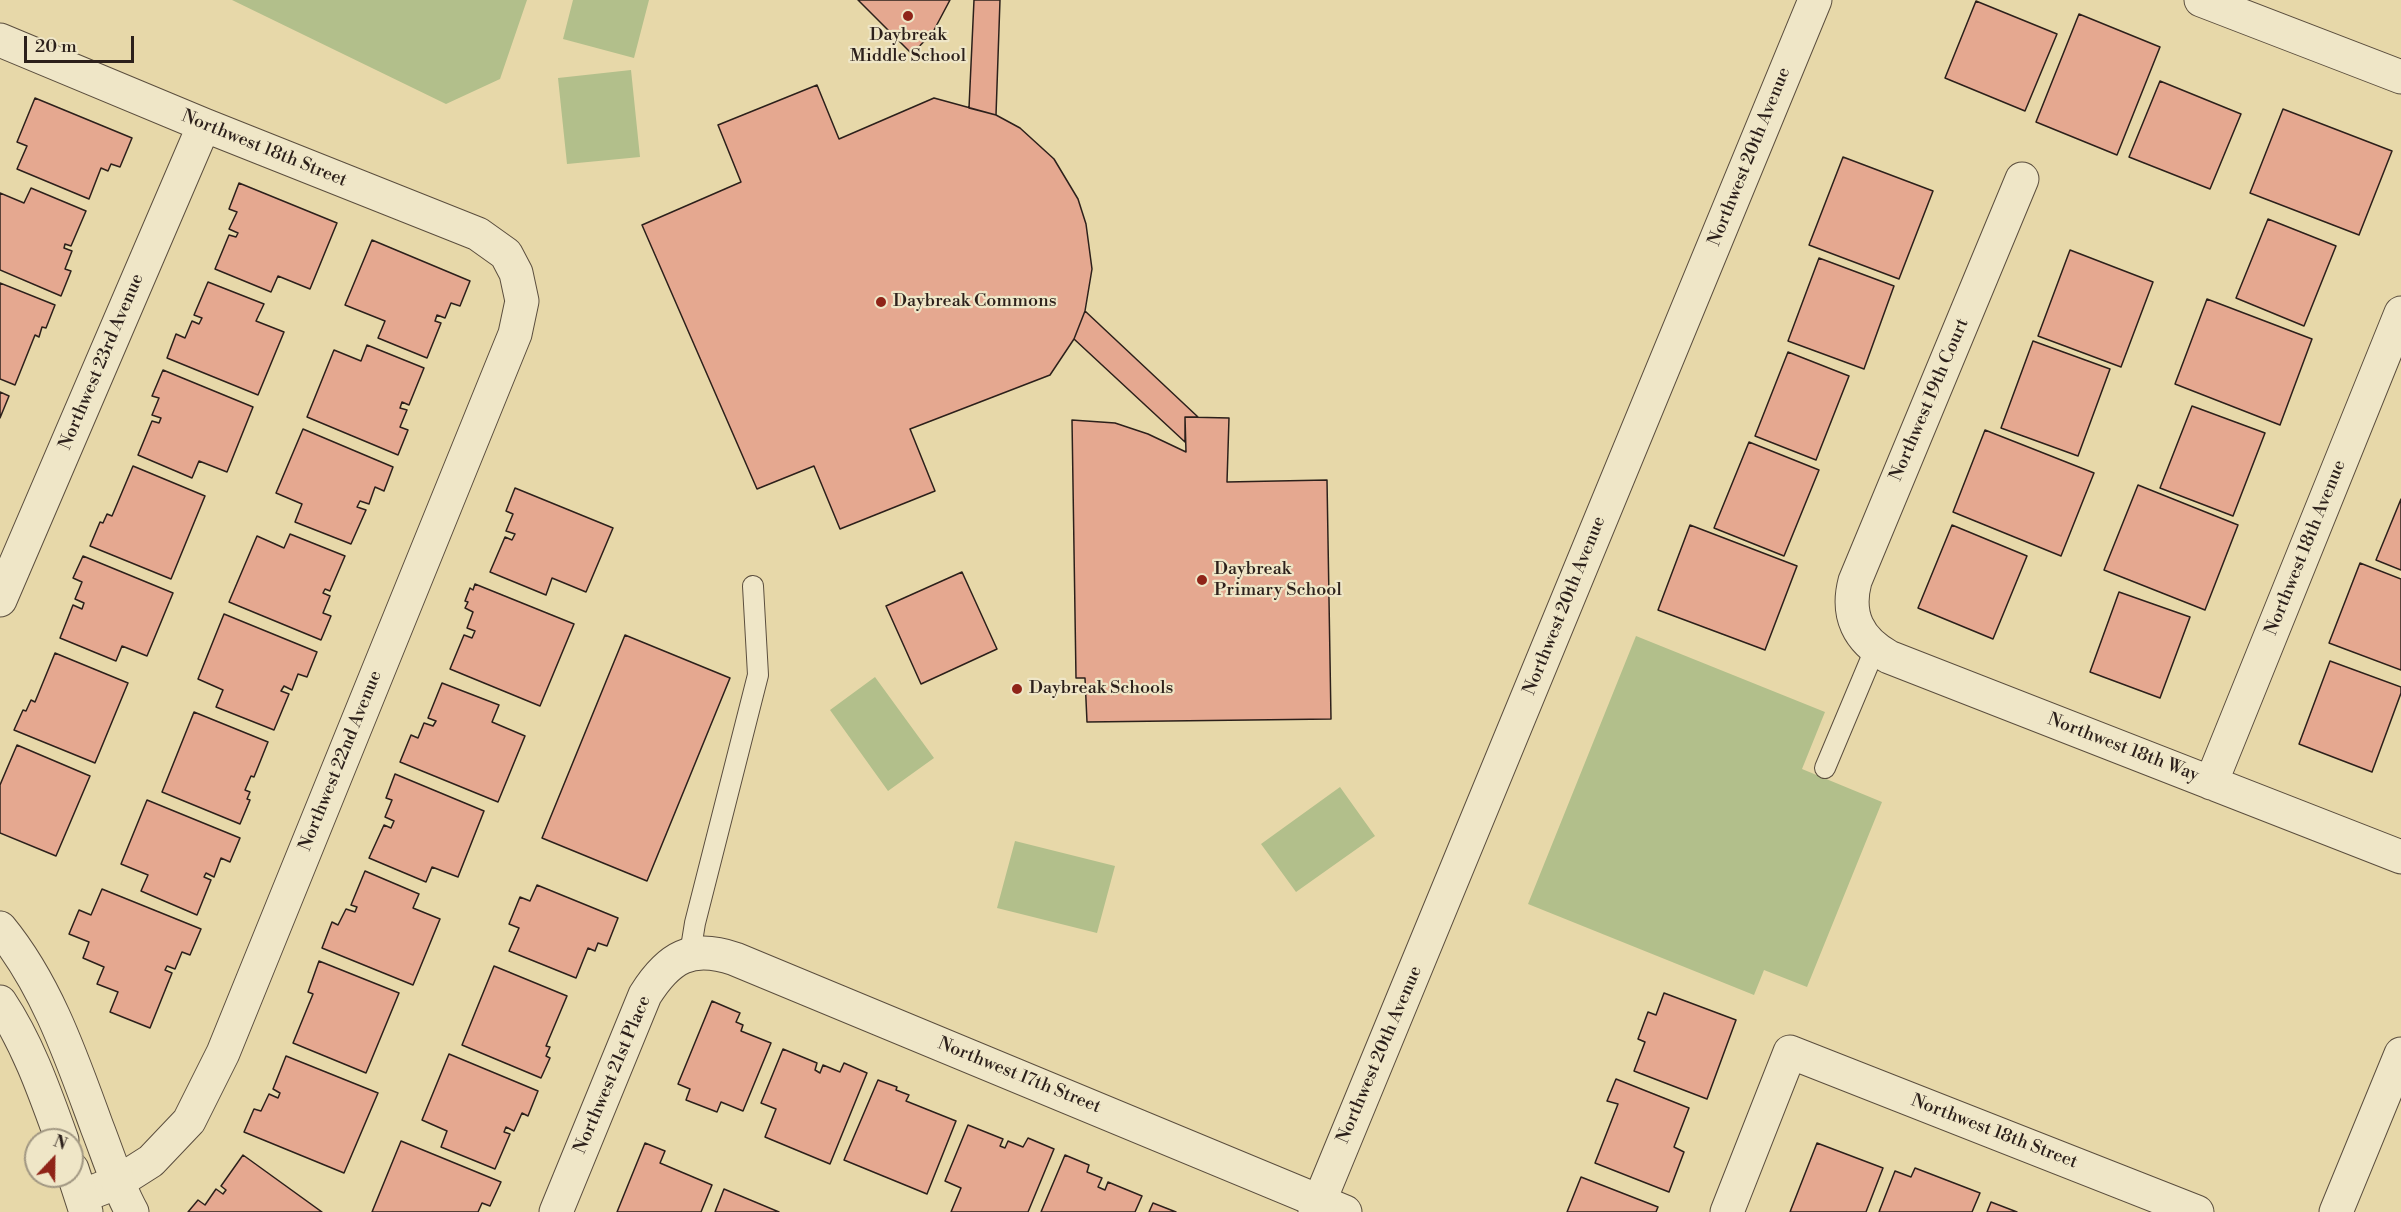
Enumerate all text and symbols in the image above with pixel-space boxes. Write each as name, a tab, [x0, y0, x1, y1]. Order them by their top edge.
marker: Daybreak Middle School	[901, 9, 915, 23]
scale bar	[27, 24, 136, 62]
place label: Daybreak Middle School	[850, 25, 966, 68]
text: 20 m	[35, 35, 77, 58]
street label: Northwest 20th Avenue	[1704, 64, 1796, 250]
street label: Northwest 18th Street	[178, 106, 350, 192]
street label: Northwest 23rd Avenue	[55, 271, 149, 453]
place label: Daybreak Commons	[893, 291, 1057, 313]
marker: Daybreak Commons	[874, 295, 888, 309]
street label: Northwest 19th Court	[1886, 315, 1974, 485]
street label: Northwest 18th Avenue	[2261, 457, 2351, 639]
street label: Northwest 20th Avenue	[1519, 513, 1611, 699]
place label: Daybreak Primary School	[1214, 559, 1342, 602]
marker: Daybreak Primary School	[1195, 573, 1209, 587]
street label: Northwest 22nd Avenue	[295, 668, 387, 854]
place label: Daybreak Schools	[1029, 678, 1173, 700]
marker: Daybreak Schools	[1010, 682, 1024, 696]
street label: Northwest 18th Way	[2044, 709, 2202, 787]
street label: Northwest 20th Avenue	[1333, 963, 1427, 1147]
street label: Northwest 21st Place	[570, 993, 656, 1157]
street label: Northwest 17th Street	[934, 1033, 1104, 1119]
street label: Northwest 18th Street	[1908, 1090, 2080, 1174]
north arrow	[24, 1128, 84, 1188]
text: N	[50, 1132, 70, 1155]

